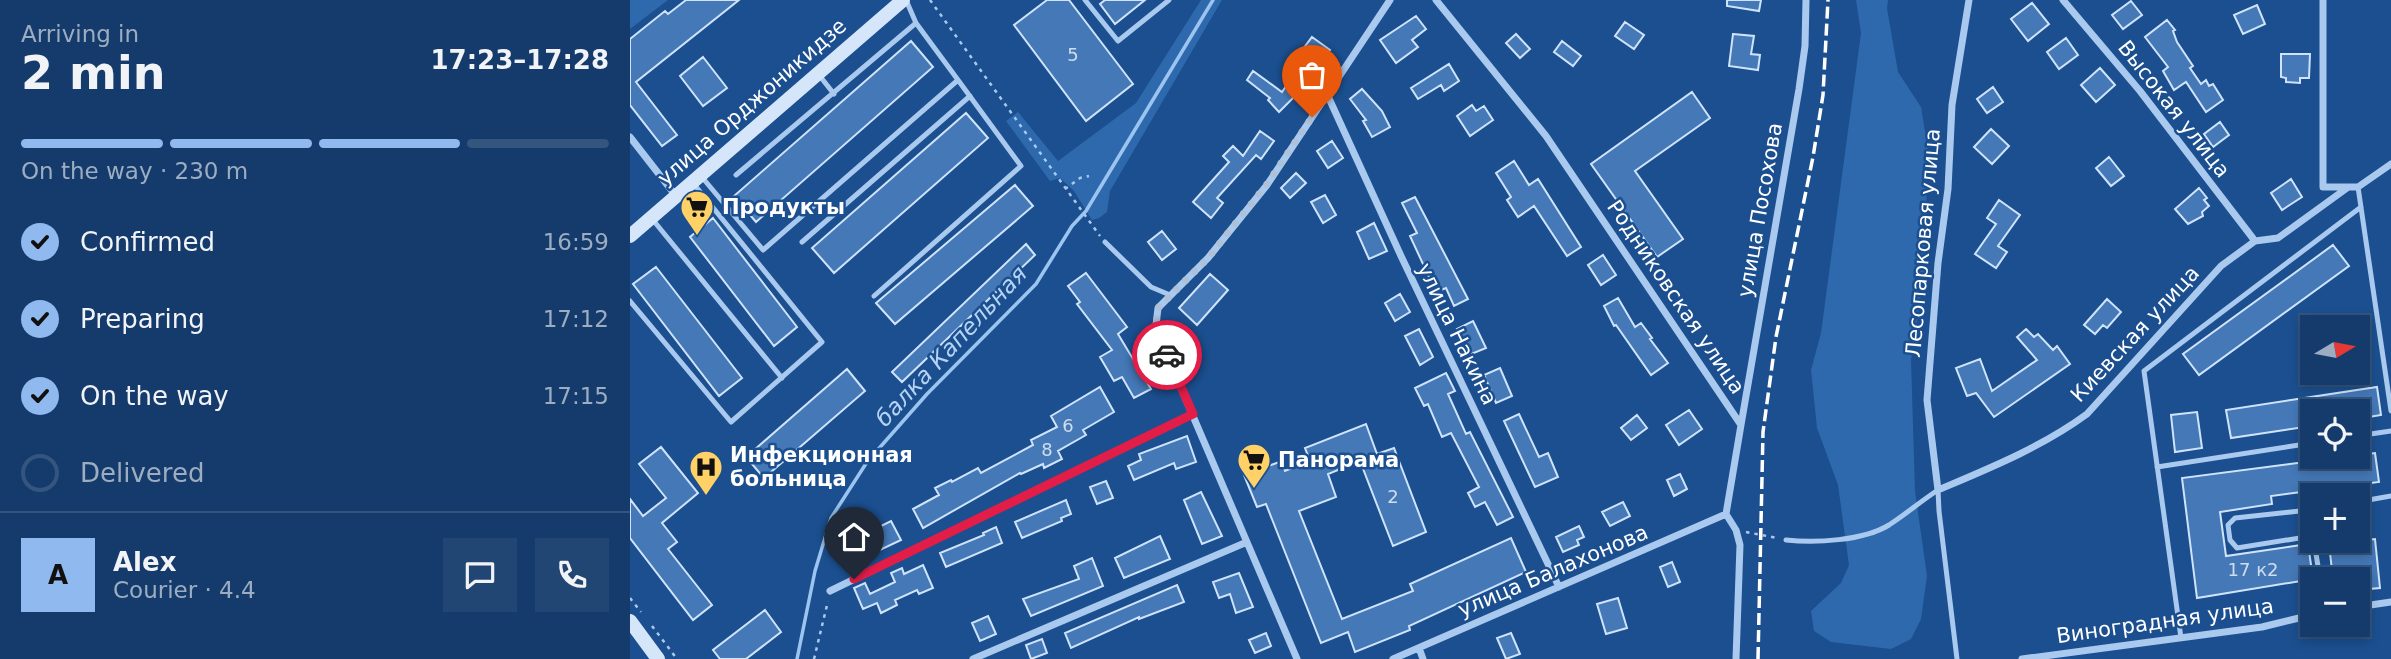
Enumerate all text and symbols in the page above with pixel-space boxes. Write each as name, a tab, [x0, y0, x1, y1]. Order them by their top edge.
street label: улица Орджоникидзе	[653, 14, 851, 190]
text: Arriving in	[21, 21, 139, 47]
street label: Высокая улица	[2113, 36, 2235, 182]
house number: 5	[1067, 44, 1079, 65]
text: 17:23–17:28	[430, 45, 609, 75]
pin	[1282, 45, 1342, 117]
text: 2 min	[21, 46, 165, 100]
icon: bag	[1293, 56, 1331, 94]
street label: улица Посохова	[1733, 121, 1787, 299]
street label: Лесопарковая улица	[1901, 128, 1945, 358]
text: On the way · 230 m	[21, 158, 248, 184]
supermarket icon: Продукты	[678, 188, 716, 237]
place label: Продукты	[722, 195, 845, 219]
street label: Родниковская улица	[1602, 196, 1750, 398]
icon: check	[21, 223, 59, 261]
text: Confirmed	[80, 227, 215, 257]
text: 16:59	[543, 229, 609, 255]
street label: улица Накина	[1412, 259, 1502, 409]
water label: балка Капельная	[870, 261, 1032, 431]
street label: Киевская улица	[2066, 261, 2204, 407]
icon: check	[21, 300, 59, 338]
text: Preparing	[80, 304, 205, 334]
text: 17:12	[543, 306, 609, 332]
north arrow	[2300, 315, 2370, 385]
map controls	[2300, 315, 2370, 637]
courier	[1132, 320, 1202, 390]
icon: car	[1148, 336, 1186, 374]
icon: check	[21, 377, 59, 415]
text: On the way	[80, 381, 229, 411]
text: 17:15	[543, 383, 609, 409]
button: locate	[2300, 399, 2370, 469]
house number: 6	[1062, 415, 1074, 436]
house number: 8	[1041, 439, 1053, 460]
supermarket icon: Панорама	[1235, 441, 1273, 490]
place label: Инфекционная больница	[730, 443, 913, 491]
hospital icon: Инфекционная больница	[687, 448, 725, 497]
place label: Панорама	[1278, 448, 1399, 472]
text: Delivered	[80, 458, 204, 488]
button: +	[2300, 483, 2370, 553]
house number: 2	[1387, 486, 1399, 507]
pin	[824, 507, 884, 579]
icon: home	[835, 518, 873, 556]
street label: улица Балахонова	[1454, 520, 1652, 622]
button: chat	[443, 538, 517, 612]
button: phone	[535, 538, 609, 612]
text: Alex	[113, 547, 176, 577]
house number: 17 к2	[2228, 559, 2278, 580]
text: A	[48, 560, 68, 590]
button: −	[2300, 567, 2370, 637]
text: Courier · 4.4	[113, 577, 256, 603]
street label: Виноградная улица	[2055, 594, 2275, 648]

